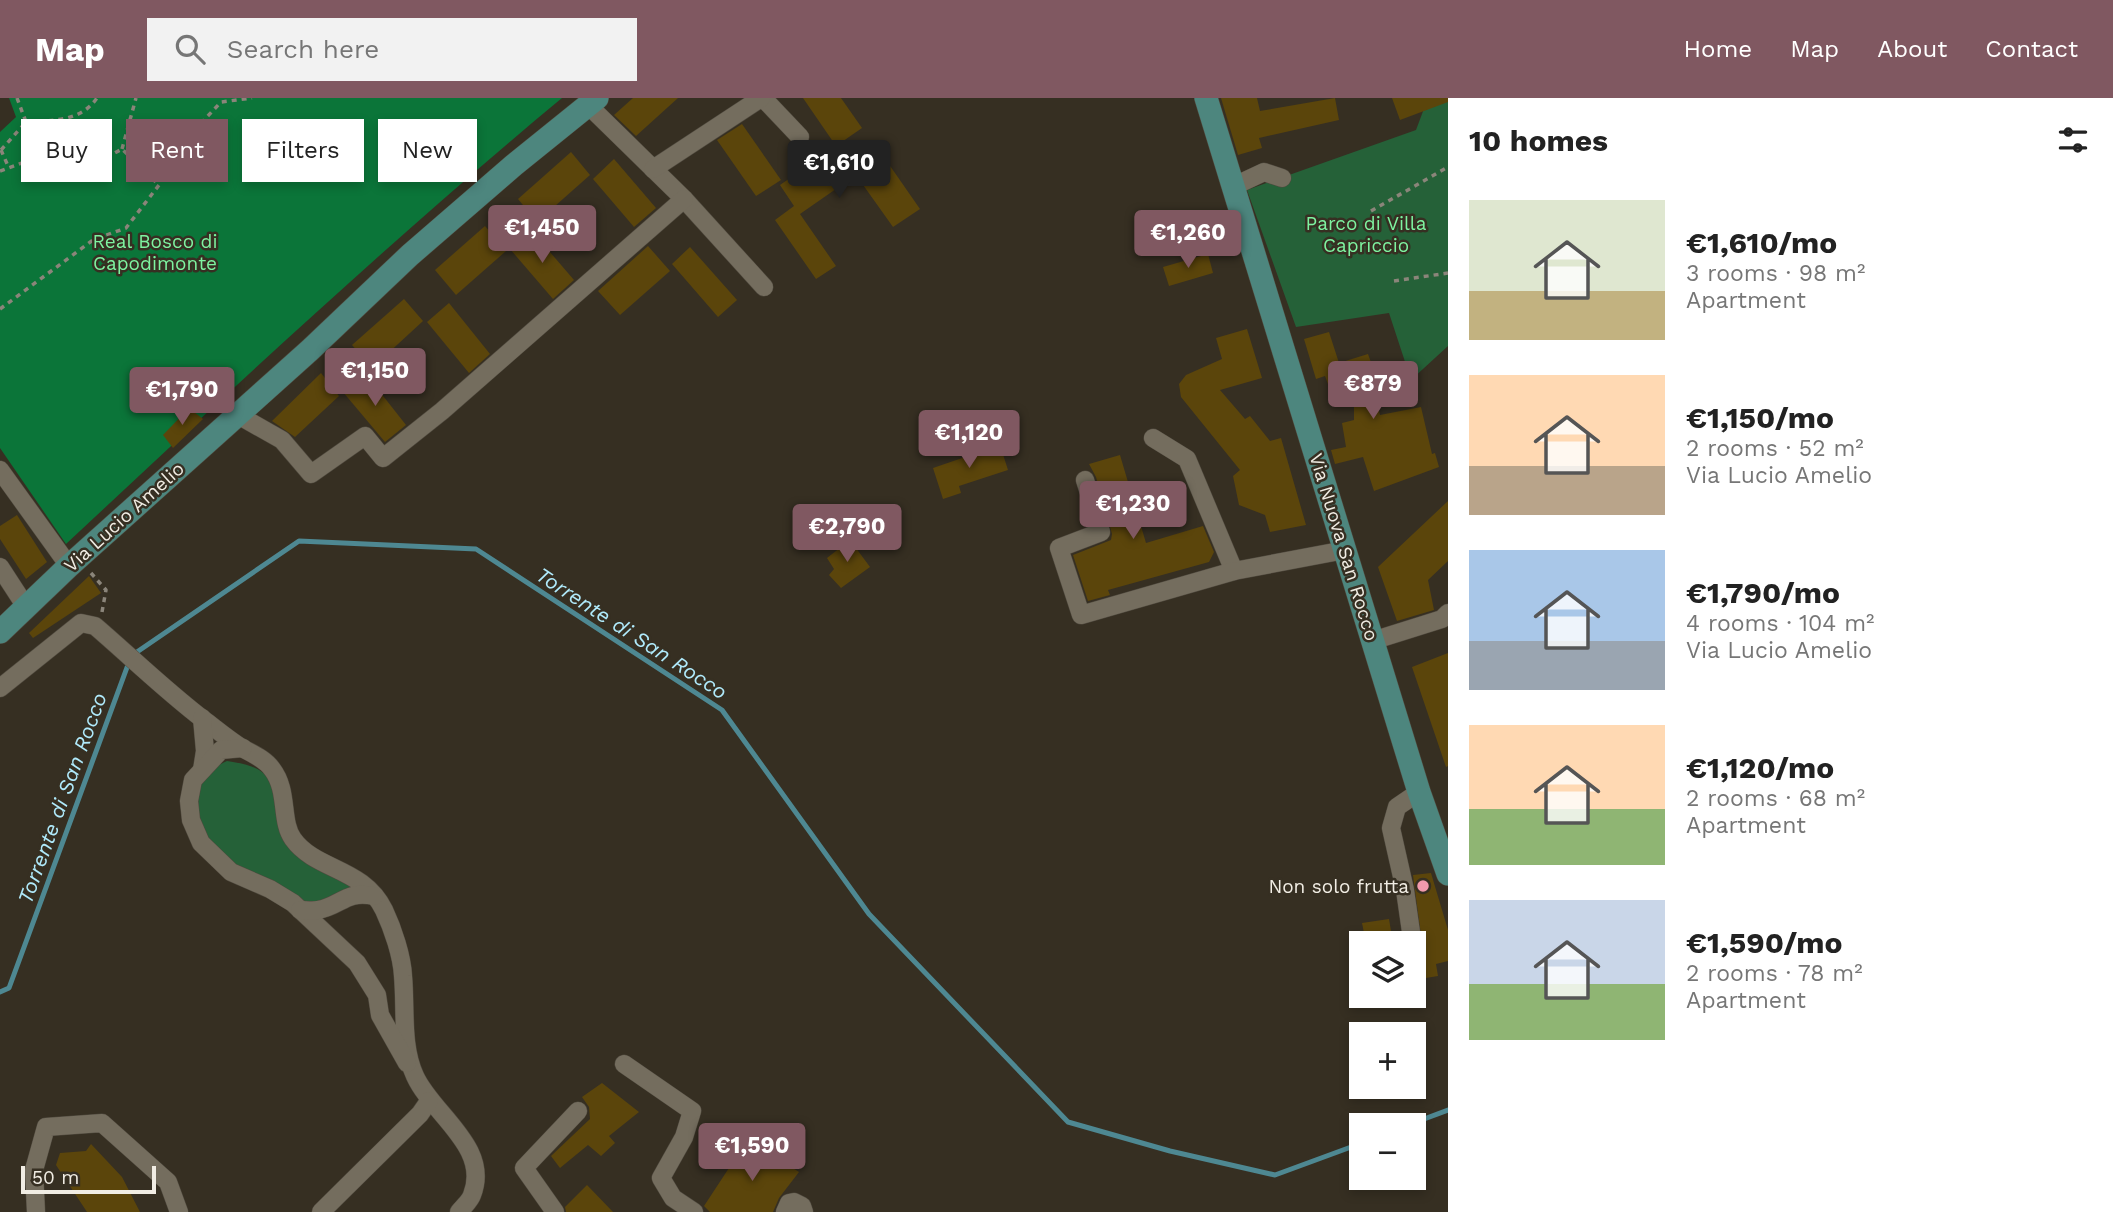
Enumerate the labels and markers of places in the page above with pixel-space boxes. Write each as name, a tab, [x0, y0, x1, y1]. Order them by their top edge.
pin: €1,610	[782, 140, 896, 200]
pin: €1,450	[485, 206, 599, 265]
pin: €1,260	[1131, 211, 1245, 270]
pin: €1,150	[318, 348, 432, 408]
pin: €879	[1332, 362, 1414, 421]
pin: €1,790	[125, 368, 239, 427]
pin: €1,120	[912, 410, 1026, 470]
pin: €1,230	[1076, 482, 1190, 541]
pin: €2,790	[790, 504, 904, 564]
place label: Non solo frutta	[1268, 875, 1409, 898]
marker: Non solo frutta	[1415, 878, 1431, 894]
pin: €1,590	[695, 1124, 809, 1183]

